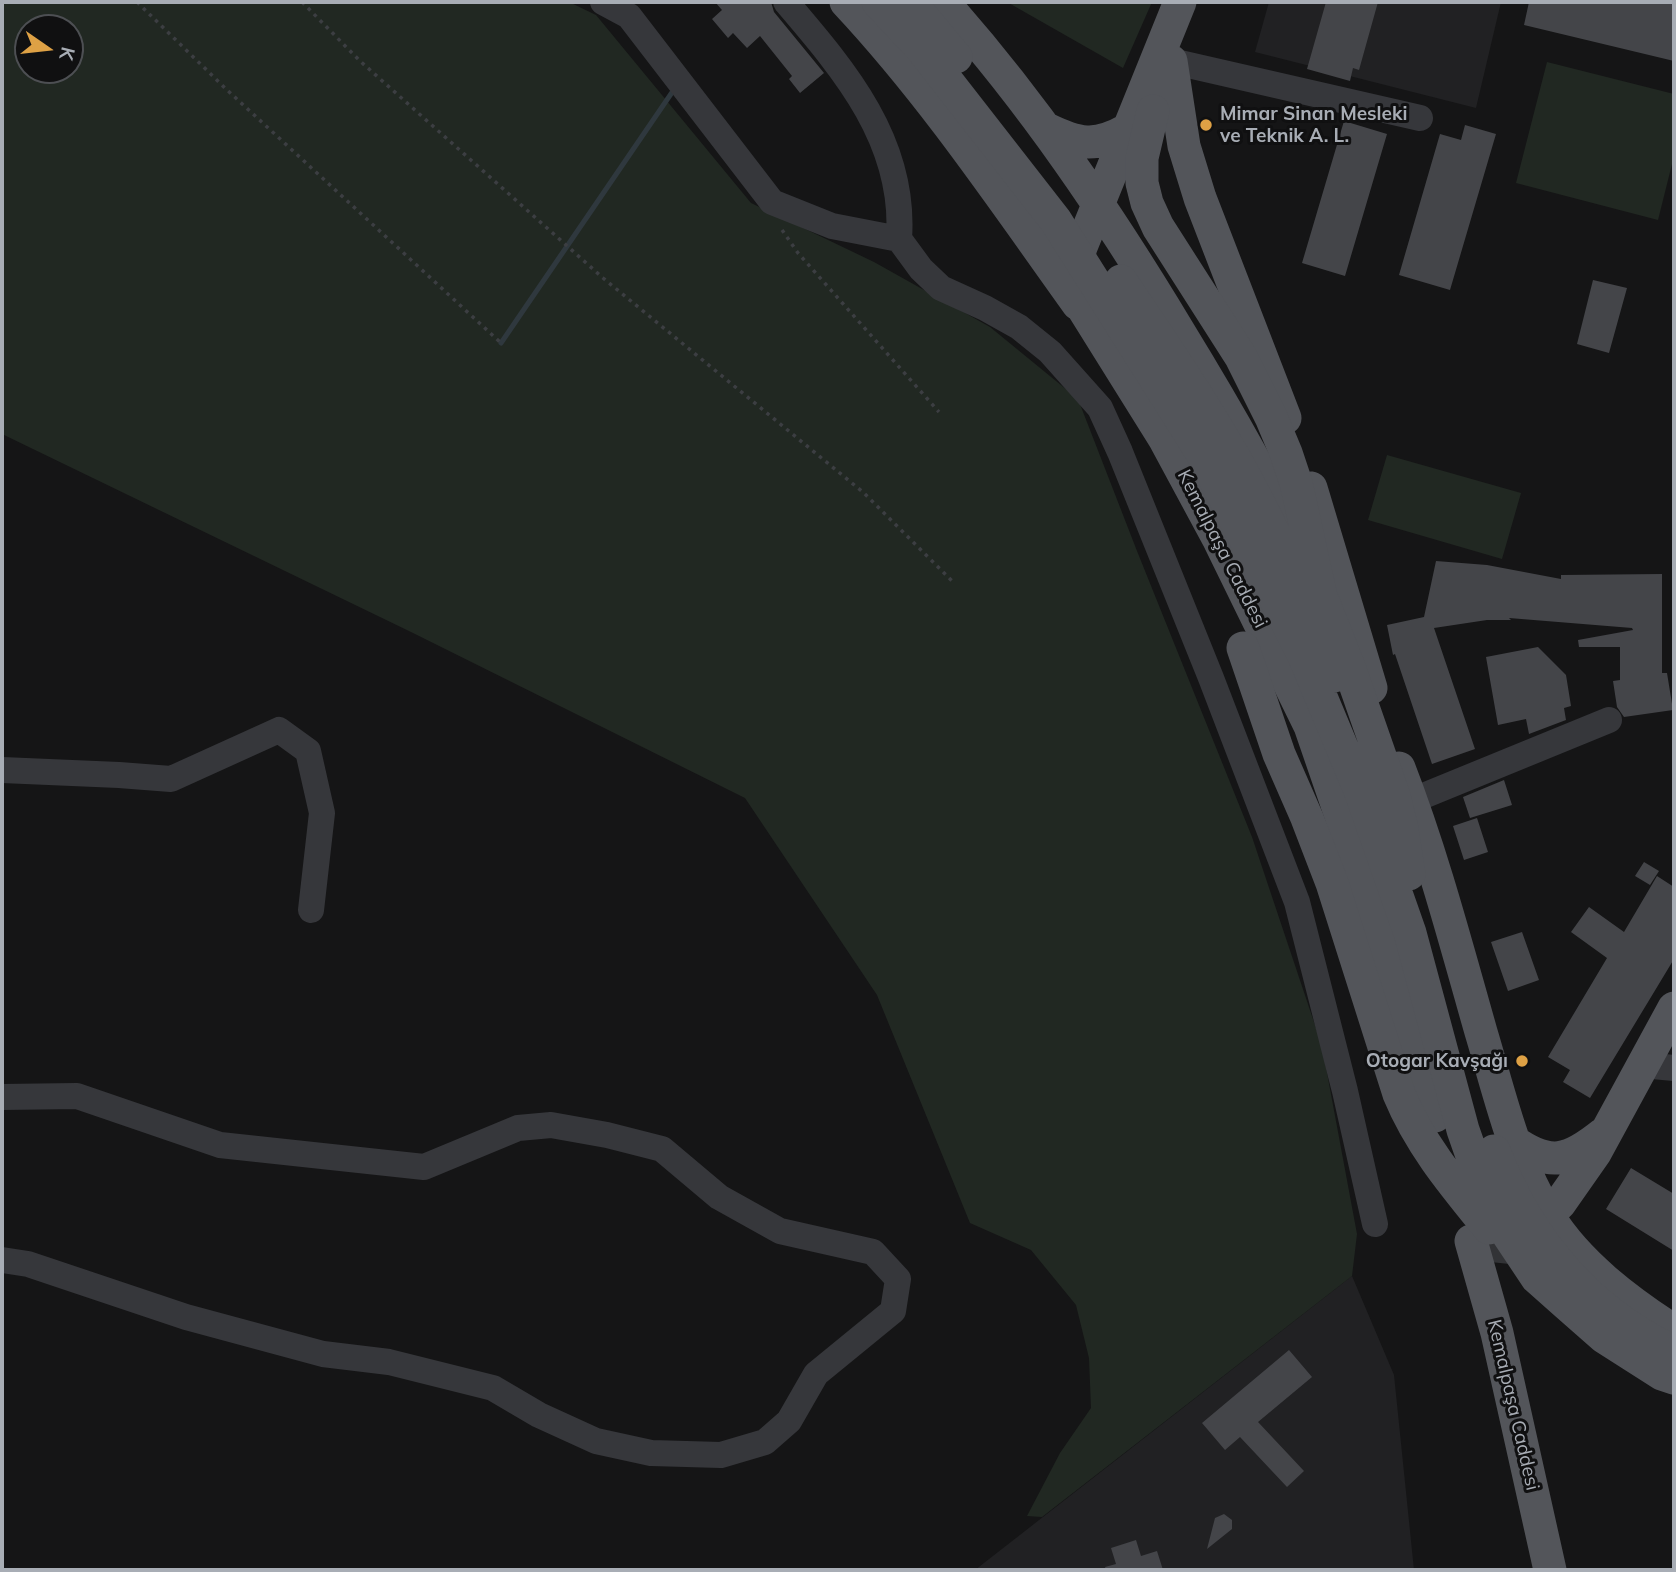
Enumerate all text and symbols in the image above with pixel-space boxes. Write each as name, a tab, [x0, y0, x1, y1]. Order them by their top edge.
north arrow	[14, 14, 84, 84]
text: K	[54, 45, 81, 63]
place label: Mimar Sinan Mesleki ve Teknik A. L.	[1220, 103, 1407, 147]
marker: Mimar Sinan Mesleki ve Teknik A. L.	[1198, 117, 1214, 133]
street label: Kemalpaşa Caddesi	[1172, 466, 1272, 632]
place label: Otogar Kavşağı	[1366, 1050, 1508, 1072]
marker: Otogar Kavşağı	[1514, 1053, 1530, 1069]
street label: Kemalpaşa Caddesi	[1482, 1317, 1544, 1493]

